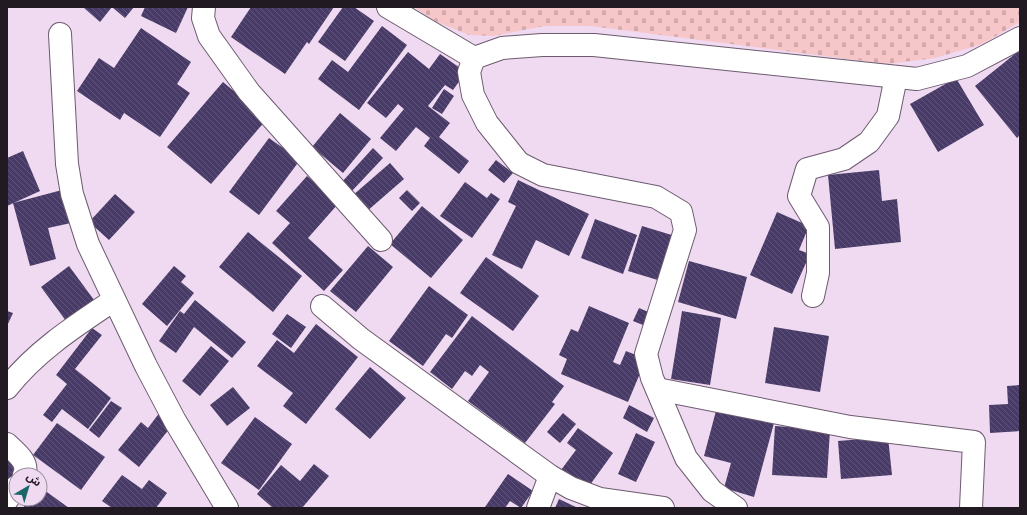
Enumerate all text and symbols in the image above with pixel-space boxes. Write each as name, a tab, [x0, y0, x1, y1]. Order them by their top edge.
north arrow	[8, 467, 48, 507]
text: ش	[23, 468, 45, 491]

